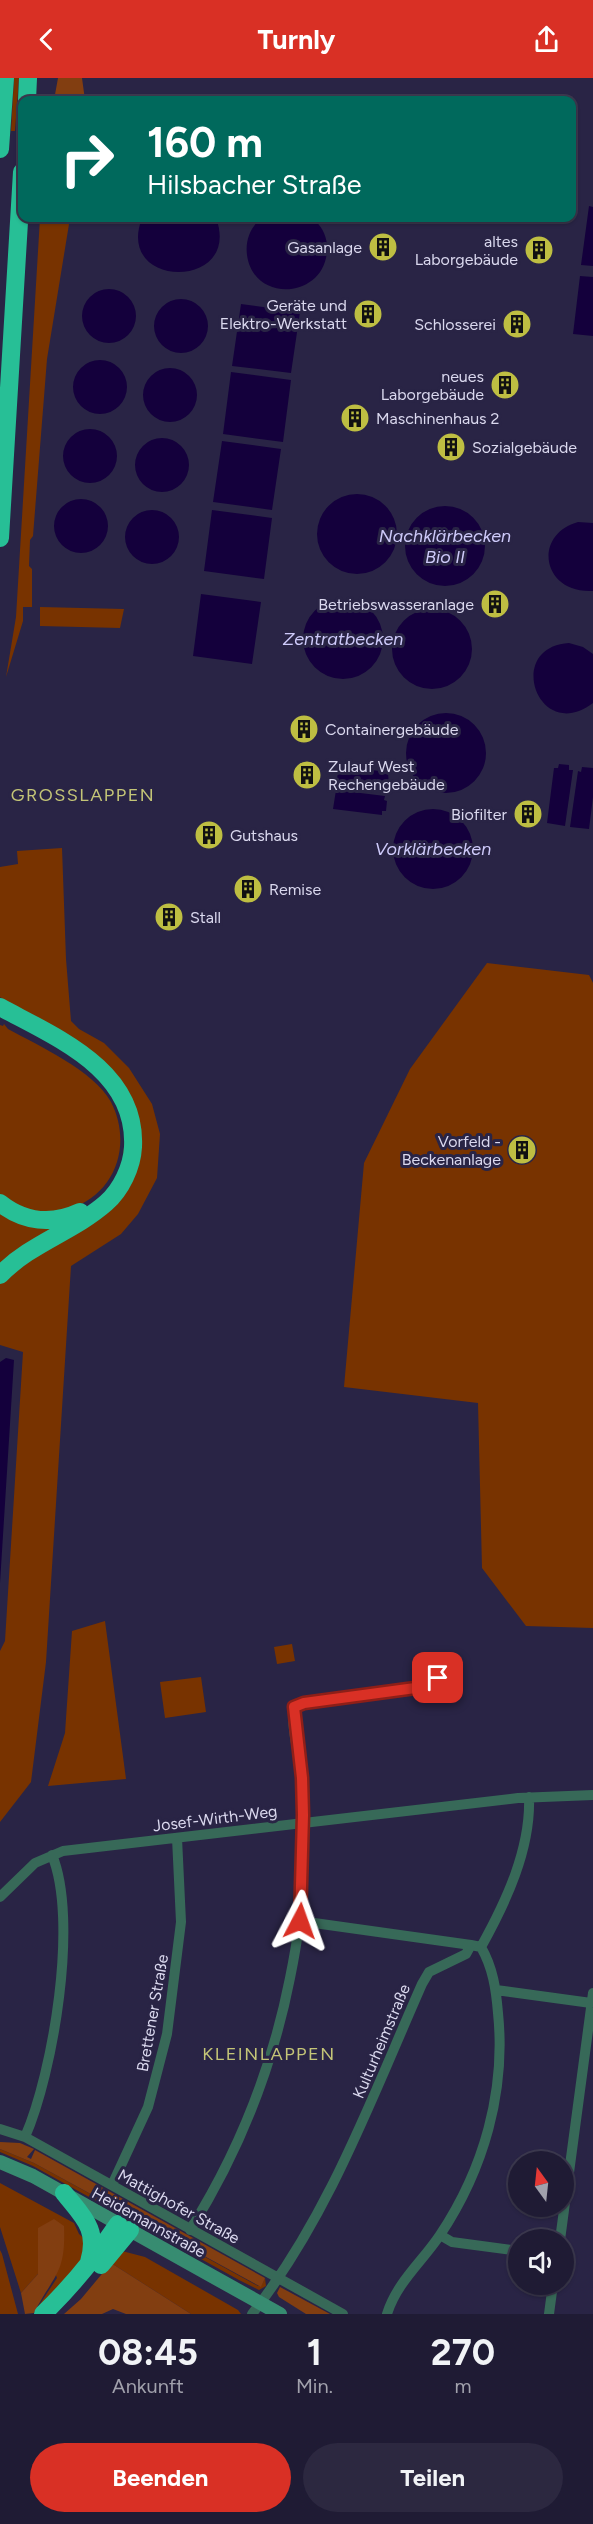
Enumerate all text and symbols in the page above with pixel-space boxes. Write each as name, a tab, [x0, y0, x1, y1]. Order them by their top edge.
icon: back	[30, 23, 63, 56]
text: Turnly	[258, 23, 335, 56]
icon: share	[530, 23, 563, 56]
text: 160 m	[147, 117, 263, 168]
icon: right	[48, 120, 126, 198]
text: Hilsbacher Straße	[147, 168, 362, 201]
building icon: Gasanlage	[367, 231, 399, 263]
place label: altes Laborgebäude	[415, 232, 518, 269]
building icon: altes Laborgebäude	[523, 234, 555, 266]
place label: Gasanlage	[287, 238, 362, 257]
place label: Geräte und Elektro-Werkstatt	[220, 296, 347, 333]
building icon: Geräte und Elektro-Werkstatt	[352, 298, 384, 330]
building icon: Schlosserei	[501, 308, 533, 340]
place label: Schlosserei	[414, 315, 496, 334]
place label: neues Laborgebäude	[381, 367, 484, 404]
building icon: neues Laborgebäude	[489, 369, 521, 401]
building icon: Maschinenhaus 2	[339, 402, 371, 434]
place label: Maschinenhaus 2	[376, 409, 499, 428]
building icon: Sozialgebäude	[435, 431, 467, 463]
place label: Sozialgebäude	[472, 438, 577, 457]
water label: Nachklärbecken Bio II	[379, 525, 511, 568]
building icon: Betriebswasseranlage	[479, 588, 511, 620]
place label: Betriebswasseranlage	[318, 595, 474, 614]
water label: Zentratbecken	[283, 628, 403, 650]
building icon: Containergebäude	[288, 713, 320, 745]
place label: Containergebäude	[325, 720, 459, 739]
place label: Zulauf West Rechengebäude	[328, 757, 445, 794]
building icon: Zulauf West Rechengebäude	[291, 759, 323, 791]
district label: GROSSLAPPEN	[11, 784, 155, 806]
building icon: Biofilter	[512, 798, 544, 830]
place label: Biofilter	[451, 805, 508, 824]
building icon: Gutshaus	[193, 819, 225, 851]
place label: Gutshaus	[230, 826, 298, 845]
water label: Vorklärbecken	[375, 838, 491, 860]
building icon: Remise	[232, 873, 264, 905]
place label: Remise	[269, 880, 322, 899]
building icon: Stall	[153, 901, 185, 933]
place label: Stall	[190, 908, 221, 927]
place label: Vorfeld - Beckenanlage	[402, 1132, 501, 1169]
building icon: Vorfeld - Beckenanlage	[506, 1134, 538, 1166]
pin	[412, 1652, 463, 1703]
icon: arrive	[421, 1661, 454, 1694]
street label: Josef-Wirth-Weg	[152, 1801, 278, 1836]
position arrow	[268, 1889, 332, 1953]
street label: Brettener Straße	[133, 1953, 172, 2073]
street label: Kulturheimstraße	[349, 1981, 414, 2101]
district label: KLEINLAPPEN	[202, 2043, 336, 2065]
north arrow	[508, 2151, 574, 2217]
map controls	[508, 2151, 574, 2295]
street label: Mattighofer Straße	[115, 2165, 243, 2248]
street label: Heidemannstraße	[89, 2183, 209, 2262]
button: sound	[508, 2229, 574, 2295]
text: 08:45	[98, 2331, 198, 2374]
text: 1	[307, 2331, 322, 2374]
text: 270	[431, 2331, 495, 2374]
text: Ankunft	[112, 2374, 184, 2398]
text: Min.	[296, 2374, 333, 2398]
text: m	[454, 2374, 471, 2398]
button: Beenden	[30, 2443, 291, 2512]
button: Teilen	[303, 2443, 563, 2512]

